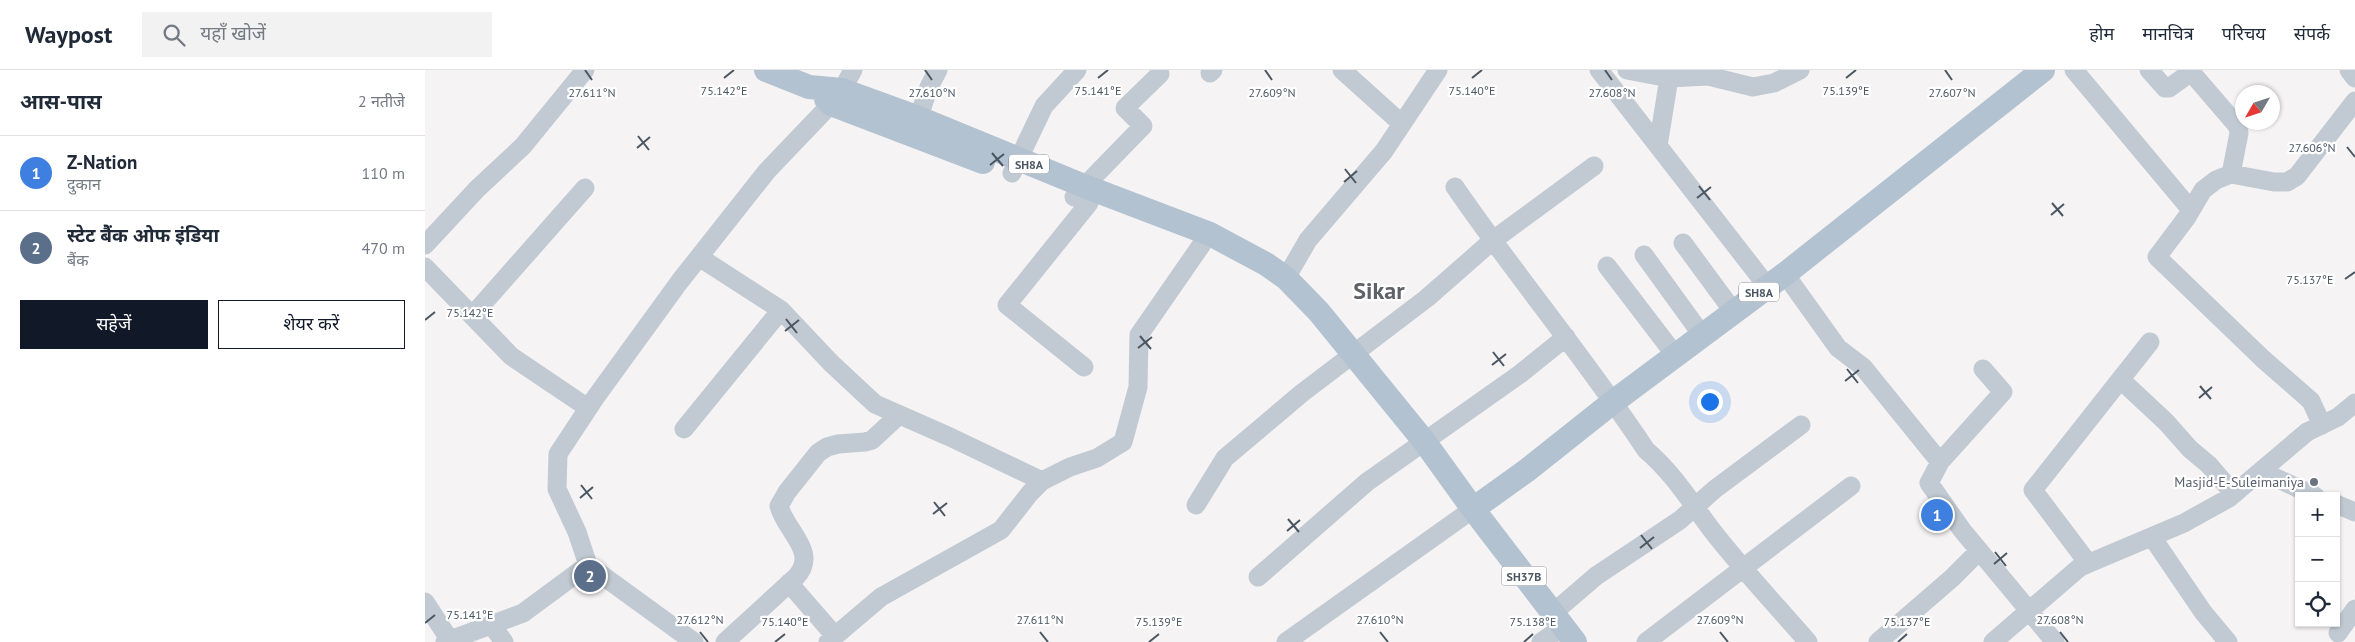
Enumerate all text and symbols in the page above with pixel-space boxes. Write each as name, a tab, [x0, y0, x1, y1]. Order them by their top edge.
search box	[142, 12, 492, 57]
text: Waypost	[25, 19, 112, 50]
icon: search	[160, 21, 188, 49]
text: यहाँ खोजें	[200, 21, 266, 45]
text: होम	[2089, 22, 2114, 45]
text: मानचित्र	[2142, 22, 2194, 45]
text: परिचय	[2222, 22, 2266, 45]
text: संपर्क	[2294, 22, 2330, 45]
text: 75.142°E	[701, 83, 747, 98]
text: 75.141°E	[1075, 83, 1121, 98]
text: 75.140°E	[1449, 83, 1495, 98]
text: 75.139°E	[1823, 83, 1869, 98]
text: 27.611°N	[568, 85, 616, 100]
text: 27.610°N	[908, 85, 956, 100]
text: 27.609°N	[1248, 85, 1296, 100]
text: 27.608°N	[1588, 85, 1636, 100]
text: 27.607°N	[1928, 85, 1976, 100]
north arrow	[2235, 85, 2280, 130]
text: आस-पास	[20, 88, 102, 115]
text: 2 नतीजे	[358, 91, 405, 111]
text: 27.606°N	[2288, 140, 2336, 155]
text: Z-Nation	[67, 150, 137, 174]
road number: SH8A	[1009, 155, 1049, 174]
text: 1	[31, 163, 41, 183]
text: 110 m	[362, 163, 405, 183]
text: दुकान	[67, 174, 101, 194]
text: स्टेट बेैंक ओफ इंडिया	[67, 223, 219, 247]
text: 2	[31, 238, 41, 258]
text: 470 m	[362, 238, 405, 258]
text: बैंक	[67, 250, 88, 270]
text: 75.137°E	[2287, 272, 2333, 287]
district label: Sikar	[1353, 275, 1405, 306]
road number: SH8A	[1739, 282, 1779, 302]
button: सहेजें	[20, 300, 208, 349]
button: शेयर करें	[218, 300, 405, 349]
text: 75.142°E	[447, 305, 493, 320]
your location	[1697, 389, 1723, 415]
place label: Masjid-E-Suleimaniya	[2174, 473, 2304, 491]
marker: Masjid-E-Suleimaniya	[2308, 476, 2320, 488]
map controls	[2295, 492, 2340, 627]
button: +	[2295, 492, 2340, 537]
pin: 1	[1921, 496, 1953, 534]
button: −	[2295, 537, 2340, 582]
pin: 2	[574, 557, 606, 595]
road number: SH37B	[1501, 566, 1547, 586]
button: locate	[2295, 582, 2340, 627]
text: 75.141°E	[447, 607, 493, 622]
text: 27.612°N	[676, 612, 724, 627]
text: 27.611°N	[1016, 612, 1064, 627]
text: 27.610°N	[1356, 612, 1404, 627]
text: 27.609°N	[1696, 612, 1744, 627]
text: 27.608°N	[2036, 612, 2084, 627]
text: 75.140°E	[762, 614, 808, 629]
text: 75.139°E	[1136, 614, 1182, 629]
text: 75.138°E	[1510, 614, 1556, 629]
text: 75.137°E	[1884, 614, 1930, 629]

